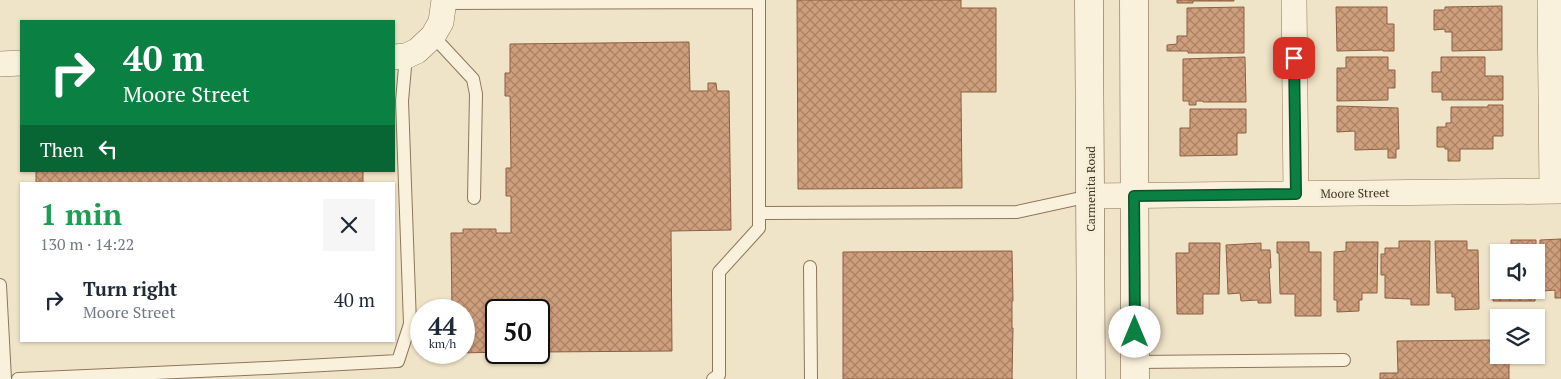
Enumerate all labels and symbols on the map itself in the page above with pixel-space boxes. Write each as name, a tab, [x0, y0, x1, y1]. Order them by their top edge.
pin	[1273, 37, 1315, 79]
street label: Carmenita Road	[1083, 146, 1098, 232]
street label: Moore Street	[1320, 185, 1390, 201]
speed limit sign: 50	[485, 299, 550, 364]
position arrow	[1108, 305, 1160, 357]

